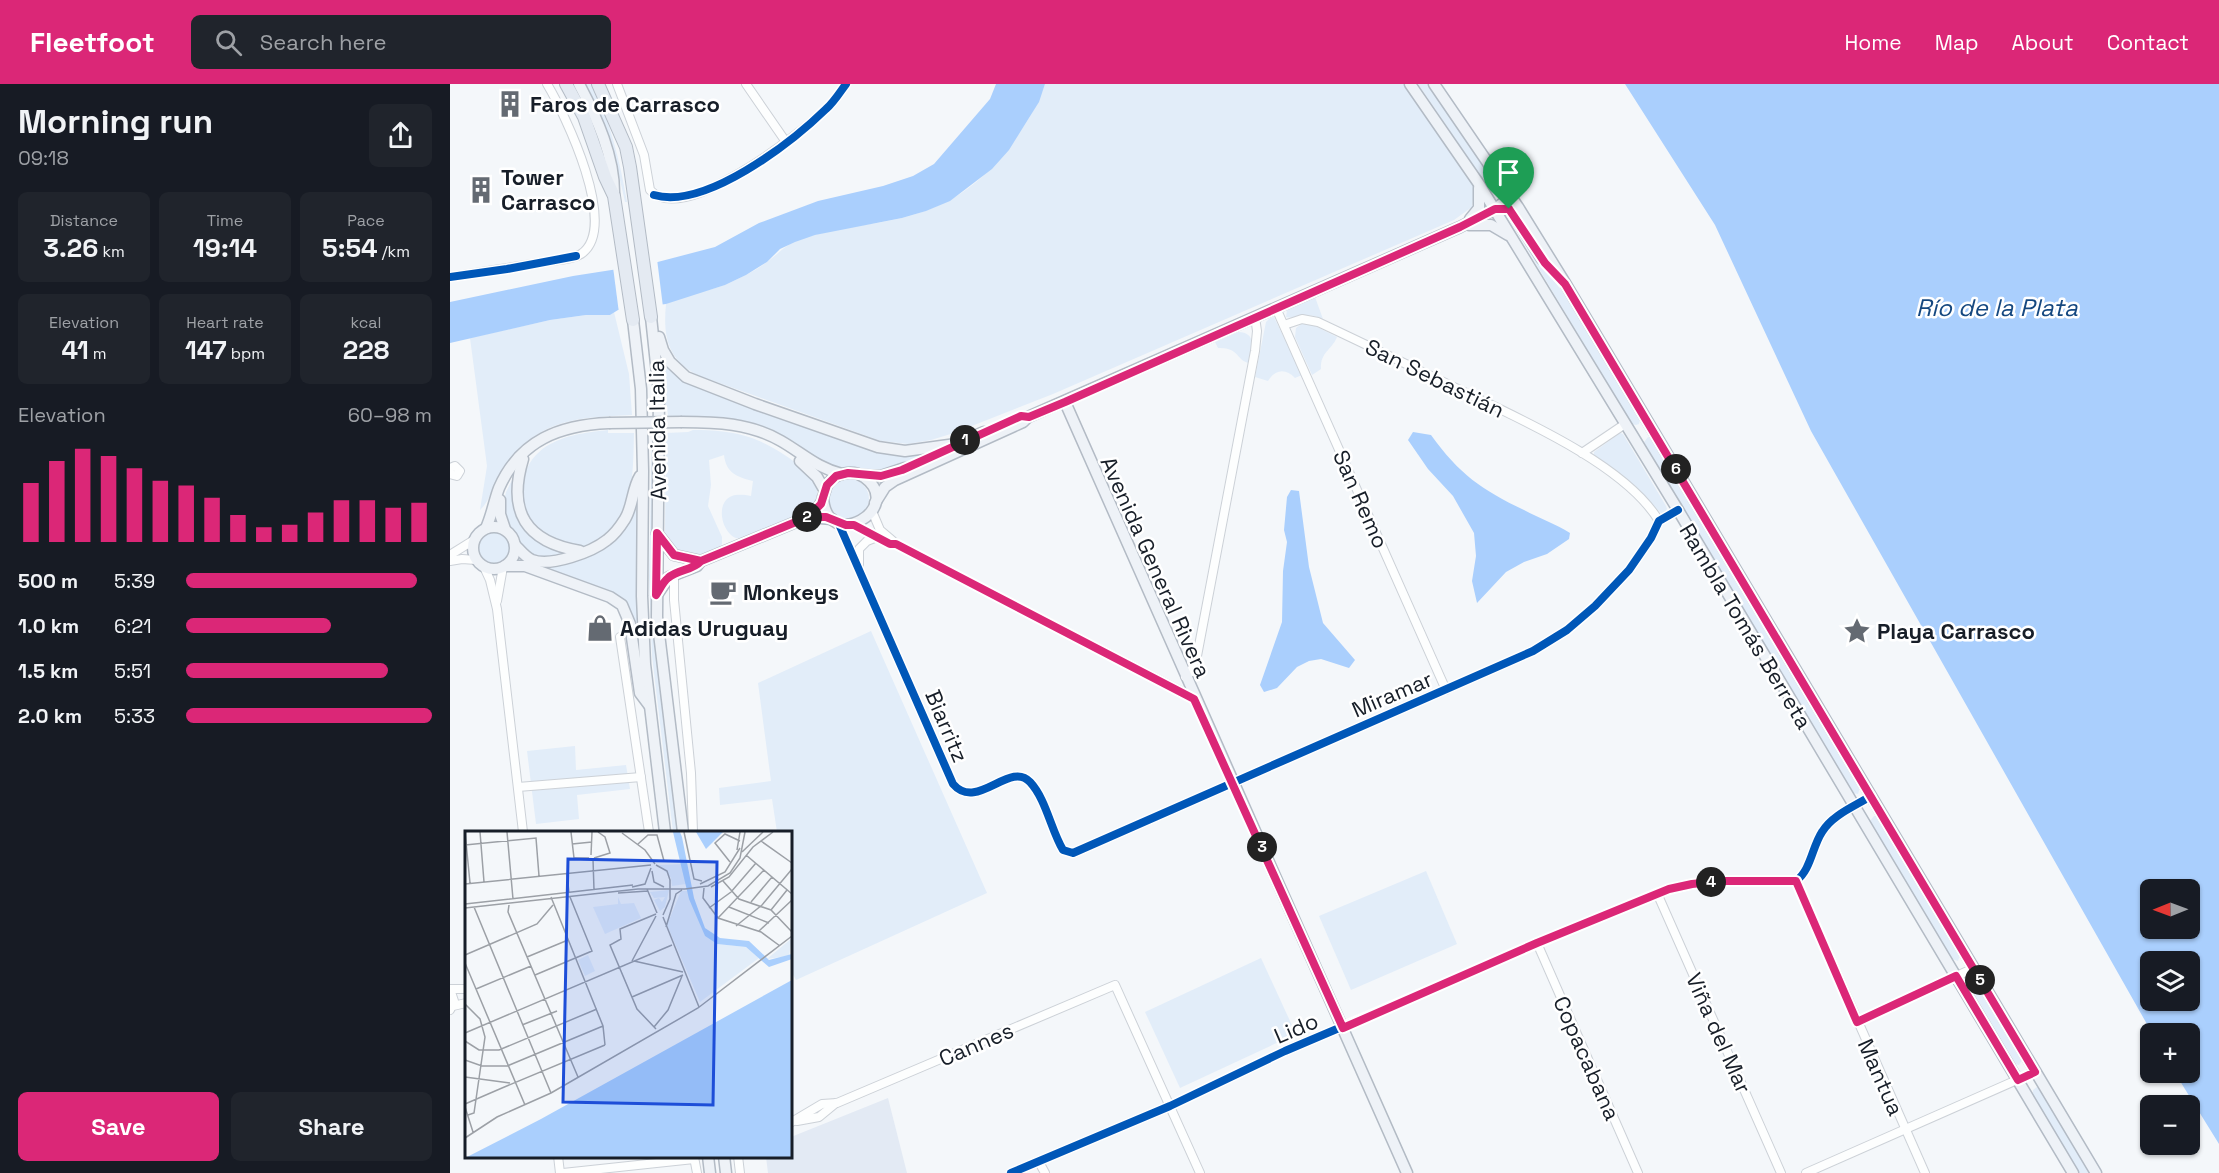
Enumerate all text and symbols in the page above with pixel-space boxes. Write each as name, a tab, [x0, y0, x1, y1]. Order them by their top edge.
search box	[191, 15, 611, 69]
text: Fleetfoot	[30, 24, 155, 60]
icon: search	[212, 26, 245, 59]
text: Search here	[260, 28, 387, 56]
text: Home	[1844, 29, 1902, 56]
text: Map	[1935, 29, 1979, 56]
text: About	[2012, 29, 2074, 56]
text: Contact	[2107, 29, 2189, 56]
building icon: Faros de Carrasco	[495, 89, 525, 119]
place label: Faros de Carrasco	[530, 90, 720, 118]
text: Morning run	[18, 101, 213, 143]
button: share	[369, 104, 432, 167]
text: 09:18	[18, 145, 69, 171]
pin	[1483, 147, 1534, 209]
icon: arrive	[1492, 156, 1525, 189]
place label: Tower Carrasco	[501, 163, 596, 216]
building icon: Tower Carrasco	[466, 175, 496, 205]
text: Distance	[50, 210, 118, 231]
text: Time	[207, 210, 243, 231]
text: Pace	[347, 210, 385, 231]
text: 3.26	[43, 231, 98, 265]
text: 19:14	[193, 231, 257, 265]
text: 5:54	[322, 231, 378, 265]
text: km	[98, 241, 125, 262]
text: /km	[378, 241, 410, 262]
water label: Río de la Plata	[1916, 292, 2078, 323]
text: Elevation	[49, 312, 119, 333]
text: Heart rate	[186, 312, 264, 333]
text: kcal	[351, 312, 381, 333]
street label: San Sebastián	[1361, 332, 1509, 424]
text: 41	[61, 333, 89, 367]
text: 147	[185, 333, 227, 367]
text: 228	[343, 333, 389, 367]
text: m	[89, 343, 107, 364]
text: bpm	[227, 343, 265, 364]
street label: Avenida Italia	[642, 359, 672, 501]
text: Elevation	[18, 402, 106, 428]
text: 60–98 m	[348, 402, 432, 428]
pin: 1	[950, 425, 980, 455]
text: 1	[961, 429, 969, 450]
street label: San Remo	[1327, 445, 1395, 553]
street label: Avenida General Rivera	[1095, 452, 1218, 682]
pin: 6	[1661, 454, 1691, 484]
text: 6	[1671, 458, 1681, 479]
pin: 2	[792, 502, 822, 532]
text: 2	[802, 506, 812, 527]
street label: Rambla Tomás Berreta	[1674, 518, 1819, 734]
text: 500 m	[18, 568, 78, 594]
text: 5:39	[114, 568, 155, 594]
cafe icon: Monkeys	[708, 577, 738, 607]
place label: Monkeys	[743, 578, 839, 606]
text: 1.0 km	[18, 613, 79, 639]
text: 6:21	[114, 613, 152, 639]
shop icon: Adidas Uruguay	[585, 613, 615, 643]
place label: Adidas Uruguay	[620, 614, 788, 642]
place icon: Playa Carrasco	[1842, 616, 1872, 646]
place label: Playa Carrasco	[1877, 617, 2035, 645]
text: 1.5 km	[18, 658, 78, 684]
text: 5:51	[114, 658, 151, 684]
street label: Miramar	[1347, 665, 1437, 723]
street label: Biarritz	[919, 685, 975, 767]
text: 2.0 km	[18, 703, 82, 729]
text: 5:33	[114, 703, 155, 729]
inset map	[465, 831, 792, 1158]
pin: 3	[1247, 832, 1277, 862]
text: 3	[1257, 836, 1267, 857]
pin: 4	[1696, 867, 1726, 897]
text: 4	[1706, 871, 1716, 892]
north arrow	[2140, 879, 2200, 939]
map controls	[2140, 879, 2200, 1155]
button: layers	[2140, 951, 2200, 1011]
pin: 5	[1965, 965, 1995, 995]
street label: Viña del Mar	[1680, 968, 1758, 1098]
text: 5	[1975, 969, 1985, 990]
street label: Copacabana	[1547, 992, 1627, 1125]
street label: Lido	[1270, 1006, 1322, 1050]
street label: Cannes	[934, 1016, 1018, 1072]
button: +	[2140, 1023, 2200, 1083]
street label: Mantua	[1852, 1034, 1910, 1120]
button: Save	[18, 1092, 219, 1161]
button: Share	[231, 1092, 432, 1161]
button: −	[2140, 1095, 2200, 1155]

